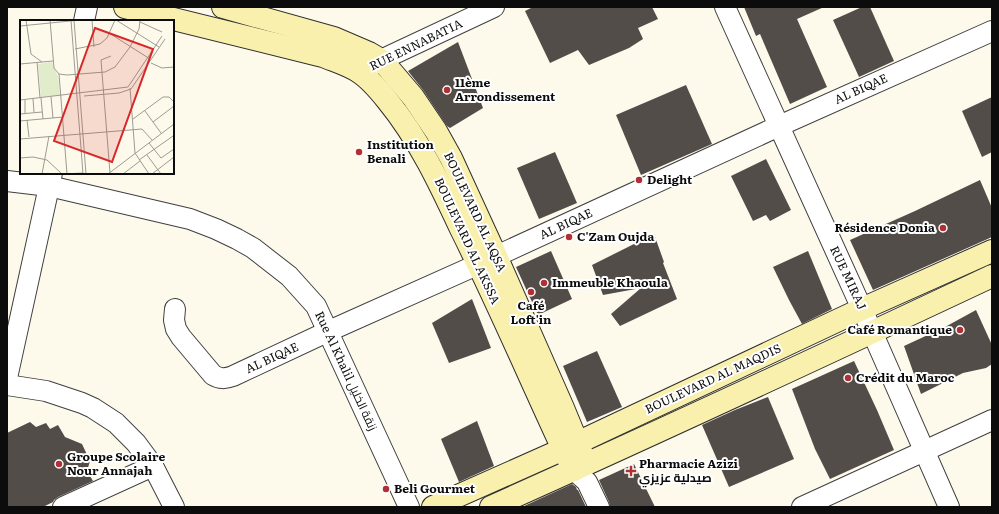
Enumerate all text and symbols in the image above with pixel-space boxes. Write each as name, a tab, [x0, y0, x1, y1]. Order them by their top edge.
street label: RUE ENNABATIA	[366, 14, 465, 74]
inset map	[20, 20, 174, 174]
street label: AL BIQAE	[831, 68, 890, 108]
place label: 11ème Arrondissement	[455, 73, 556, 105]
marker: 11ème Arrondissement	[442, 85, 452, 95]
place label: Institution Benali	[367, 135, 434, 167]
marker: Institution Benali	[354, 147, 364, 157]
street label: BOULEVARD AL AQSA	[440, 149, 512, 275]
place label: Delight	[647, 170, 693, 188]
street label: BOULEVARD AL AKSSA	[431, 174, 505, 307]
marker: Delight	[634, 175, 644, 185]
street label: AL BIQAE	[536, 203, 595, 243]
place label: Résidence Donia	[834, 218, 935, 236]
marker: Résidence Donia	[938, 223, 948, 233]
place label: C'Zam Oujda	[577, 227, 654, 245]
marker: C'Zam Oujda	[564, 232, 574, 242]
street label: RUE MIRAJ	[826, 243, 872, 313]
place label: Immeuble Khaoula	[552, 273, 668, 291]
marker: Immeuble Khaoula	[539, 278, 549, 288]
marker: Café Loft'in	[526, 287, 536, 297]
place label: Café Loft'in	[511, 296, 552, 328]
street label: Rue Al Khalil زنقة الخليل	[311, 308, 383, 433]
place label: Café Romantique	[848, 320, 952, 338]
marker: Café Romantique	[955, 325, 965, 335]
street label: AL BIQAE	[242, 337, 301, 377]
street label: BOULEVARD AL MAQDIS	[642, 339, 784, 418]
place label: Crédit du Maroc	[856, 368, 955, 386]
marker: Crédit du Maroc	[843, 373, 853, 383]
place label: Groupe Scolaire Nour Annajah	[67, 447, 165, 479]
place label: Pharmacie Azizi صيدلية عزيزي	[639, 454, 739, 488]
marker: Groupe Scolaire Nour Annajah	[54, 459, 64, 469]
marker: Pharmacie Azizi صيدلية عزيزي	[626, 466, 636, 476]
place label: Beli Gourmet	[394, 479, 476, 497]
marker: Beli Gourmet	[381, 484, 391, 494]

